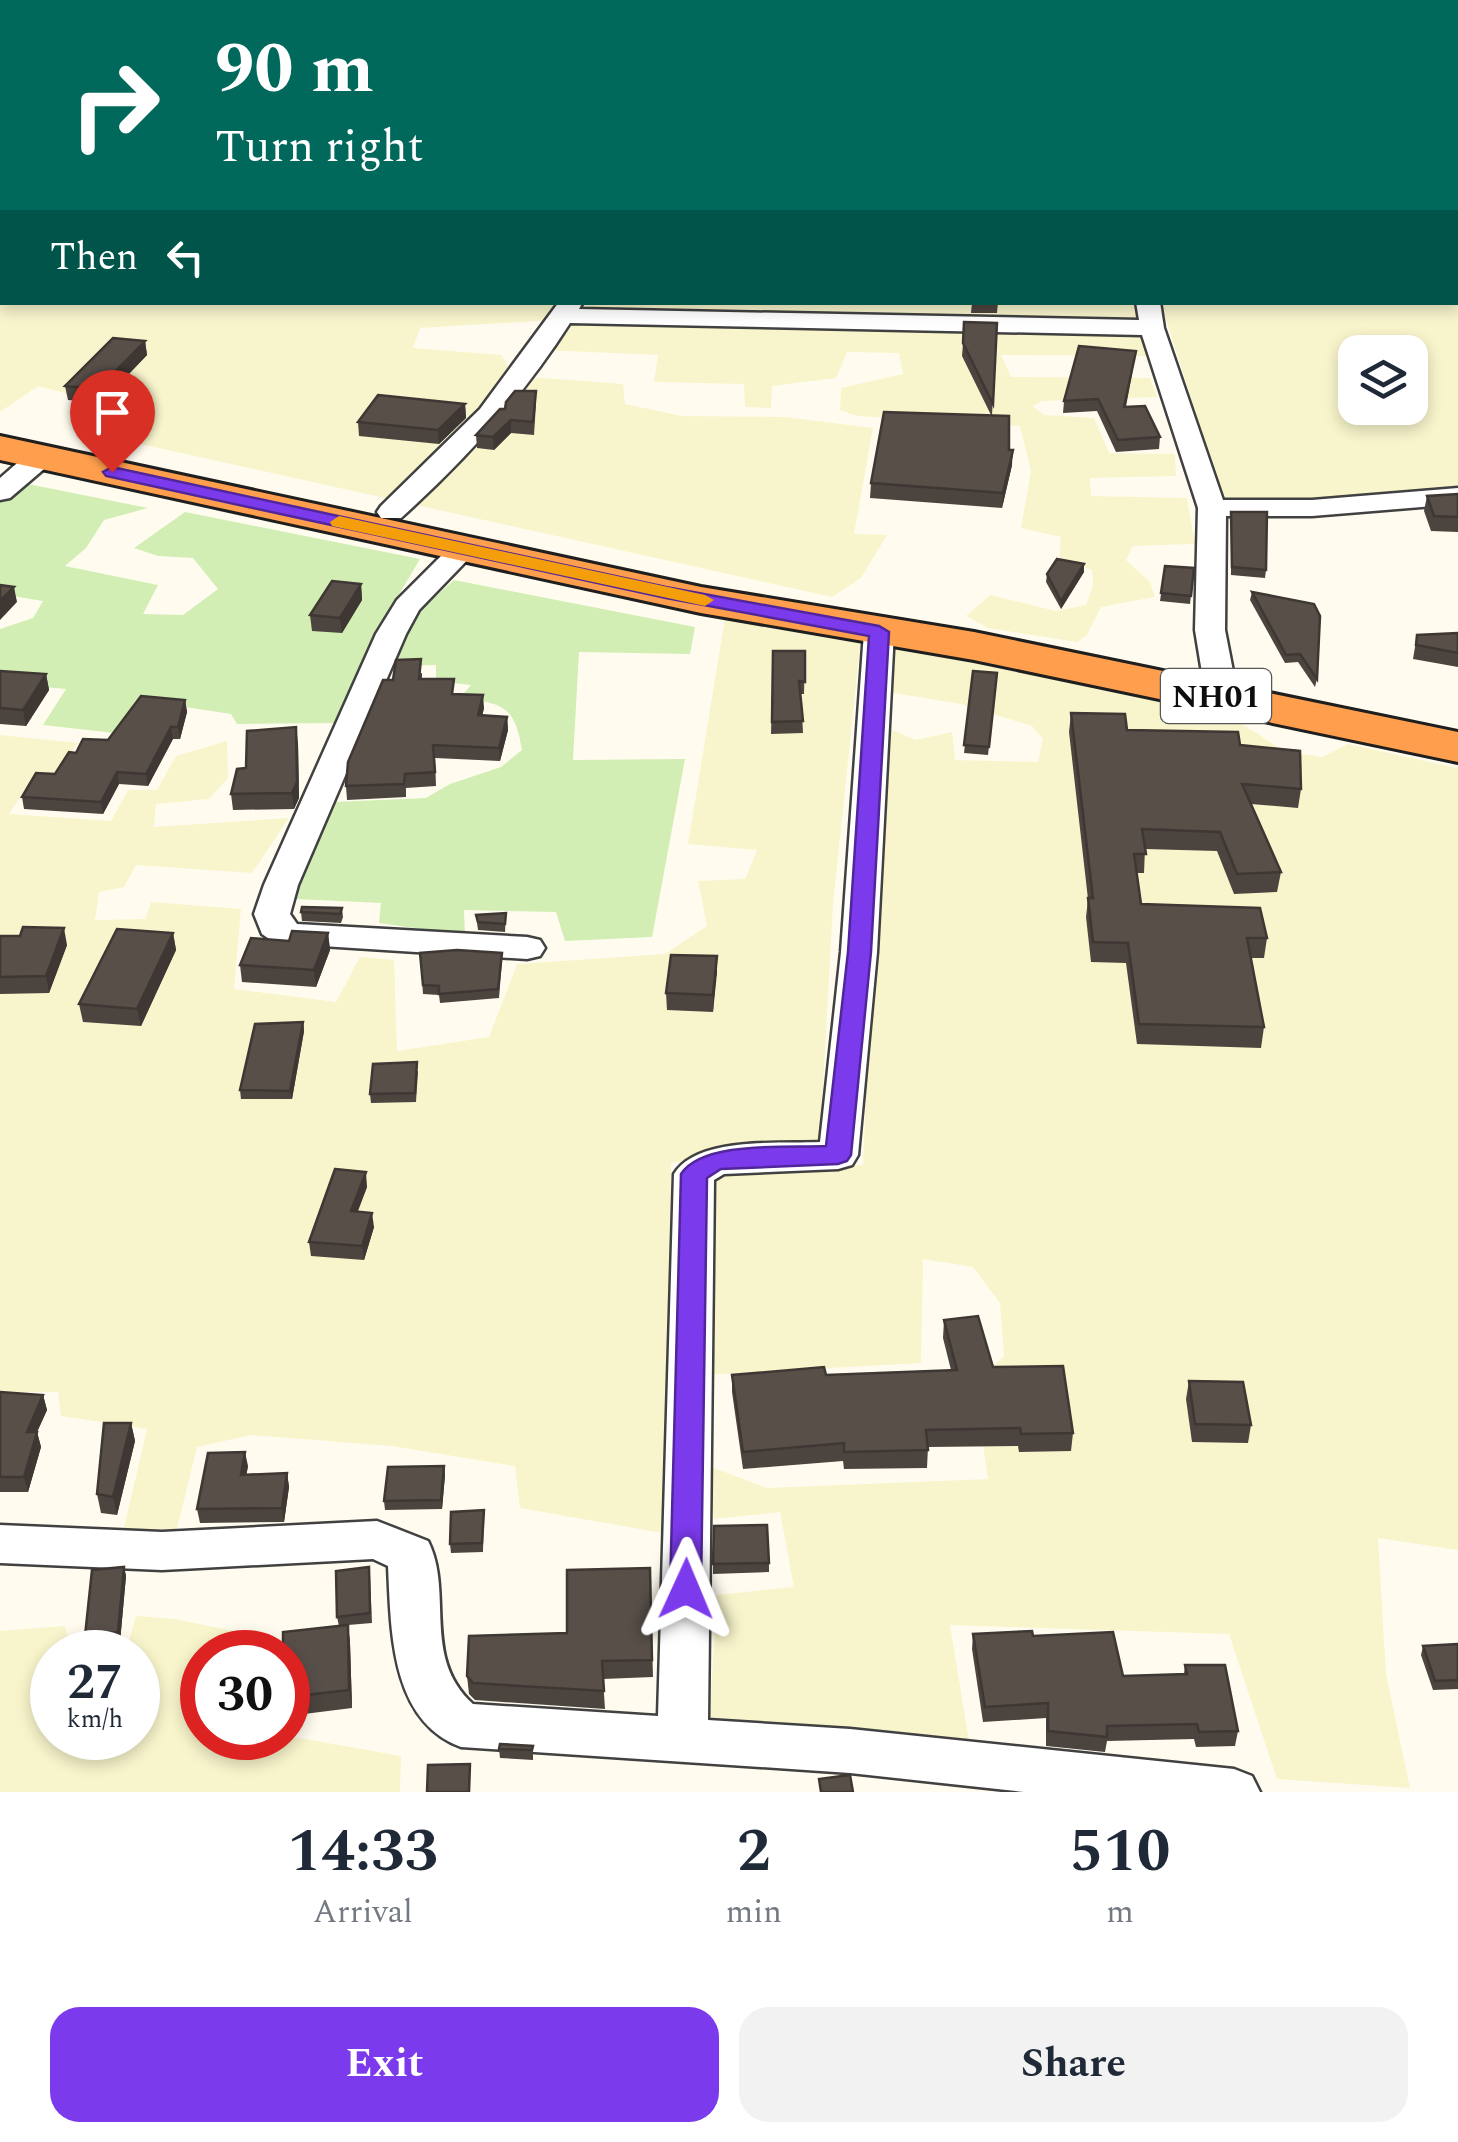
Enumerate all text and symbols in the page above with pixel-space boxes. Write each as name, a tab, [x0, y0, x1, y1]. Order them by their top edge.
text: 90 m	[215, 17, 374, 123]
icon: right	[50, 40, 180, 170]
text: Turn right	[215, 113, 424, 182]
text: Then	[50, 229, 138, 287]
icon: left	[158, 230, 213, 285]
map controls	[1338, 335, 1428, 425]
button: layers	[1338, 335, 1428, 425]
pin	[70, 370, 155, 473]
icon: arrive	[85, 385, 140, 440]
road number: NH01	[1161, 669, 1271, 723]
position arrow	[634, 1537, 738, 1641]
speed limit sign: 30	[180, 1630, 310, 1760]
text: 27	[67, 1645, 123, 1721]
text: km/h	[67, 1701, 123, 1739]
text: 14:33	[288, 1806, 438, 1898]
text: 2	[737, 1806, 771, 1898]
text: 510	[1069, 1806, 1170, 1898]
text: Arrival	[313, 1888, 413, 1937]
text: min	[726, 1888, 782, 1937]
text: m	[1106, 1888, 1134, 1937]
button: Exit	[50, 2007, 719, 2122]
button: Share	[739, 2007, 1408, 2122]

